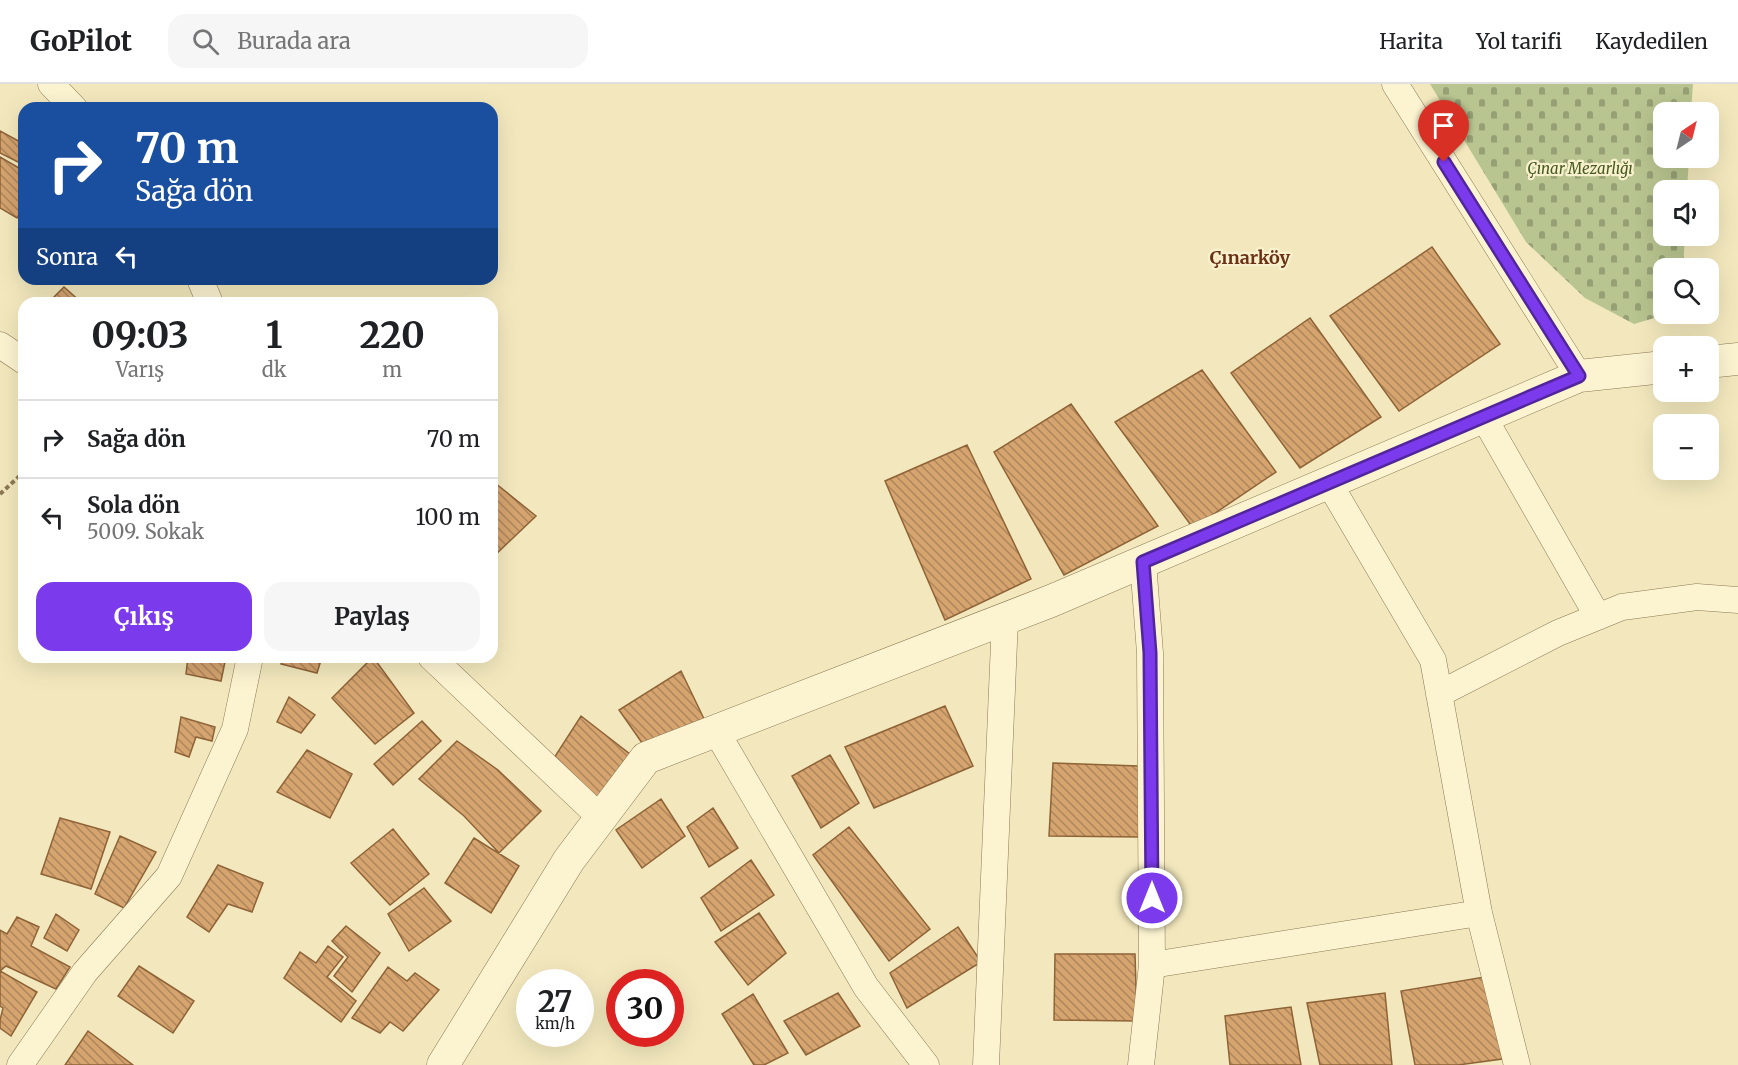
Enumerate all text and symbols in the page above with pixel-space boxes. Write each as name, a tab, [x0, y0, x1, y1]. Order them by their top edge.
search box	[168, 14, 588, 68]
text: GoPilot	[30, 23, 132, 59]
icon: search	[189, 25, 222, 58]
text: Burada ara	[237, 27, 351, 55]
text: Harita	[1379, 28, 1443, 55]
text: Yol tarifi	[1476, 28, 1562, 55]
text: Kaydedilen	[1595, 28, 1708, 55]
pin	[1418, 100, 1469, 162]
north arrow	[1653, 102, 1719, 168]
map controls	[1653, 102, 1719, 480]
icon: arrive	[1427, 109, 1460, 142]
text: 70 m	[135, 122, 239, 174]
icon: right	[36, 126, 114, 204]
park label: Çınar Mezarlığı	[1527, 159, 1633, 178]
text: Sağa dön	[135, 174, 253, 208]
button: sound	[1653, 180, 1719, 246]
icon: left	[110, 240, 143, 273]
text: Sonra	[36, 243, 98, 271]
district label: Çınarköy	[1210, 246, 1291, 269]
button: search	[1653, 258, 1719, 324]
text: 09:03	[91, 313, 189, 358]
text: 1	[266, 313, 282, 358]
text: 220	[360, 313, 425, 358]
button: +	[1653, 336, 1719, 402]
text: Varış	[116, 357, 164, 382]
text: dk	[262, 357, 286, 382]
text: m	[382, 357, 402, 382]
button: −	[1653, 414, 1719, 480]
icon: right	[36, 423, 69, 456]
text: Sağa dön	[87, 425, 186, 453]
text: 70 m	[427, 425, 480, 453]
text: Sola dön	[87, 491, 180, 519]
icon: left	[36, 501, 69, 534]
text: 100 m	[415, 503, 480, 531]
text: 5009. Sokak	[87, 519, 204, 544]
button: Çıkış	[36, 582, 252, 651]
button: Paylaş	[264, 582, 480, 651]
position arrow	[1120, 866, 1184, 930]
speed limit sign: 30	[606, 969, 684, 1047]
text: 27	[538, 982, 572, 1020]
text: km/h	[535, 1014, 575, 1033]

